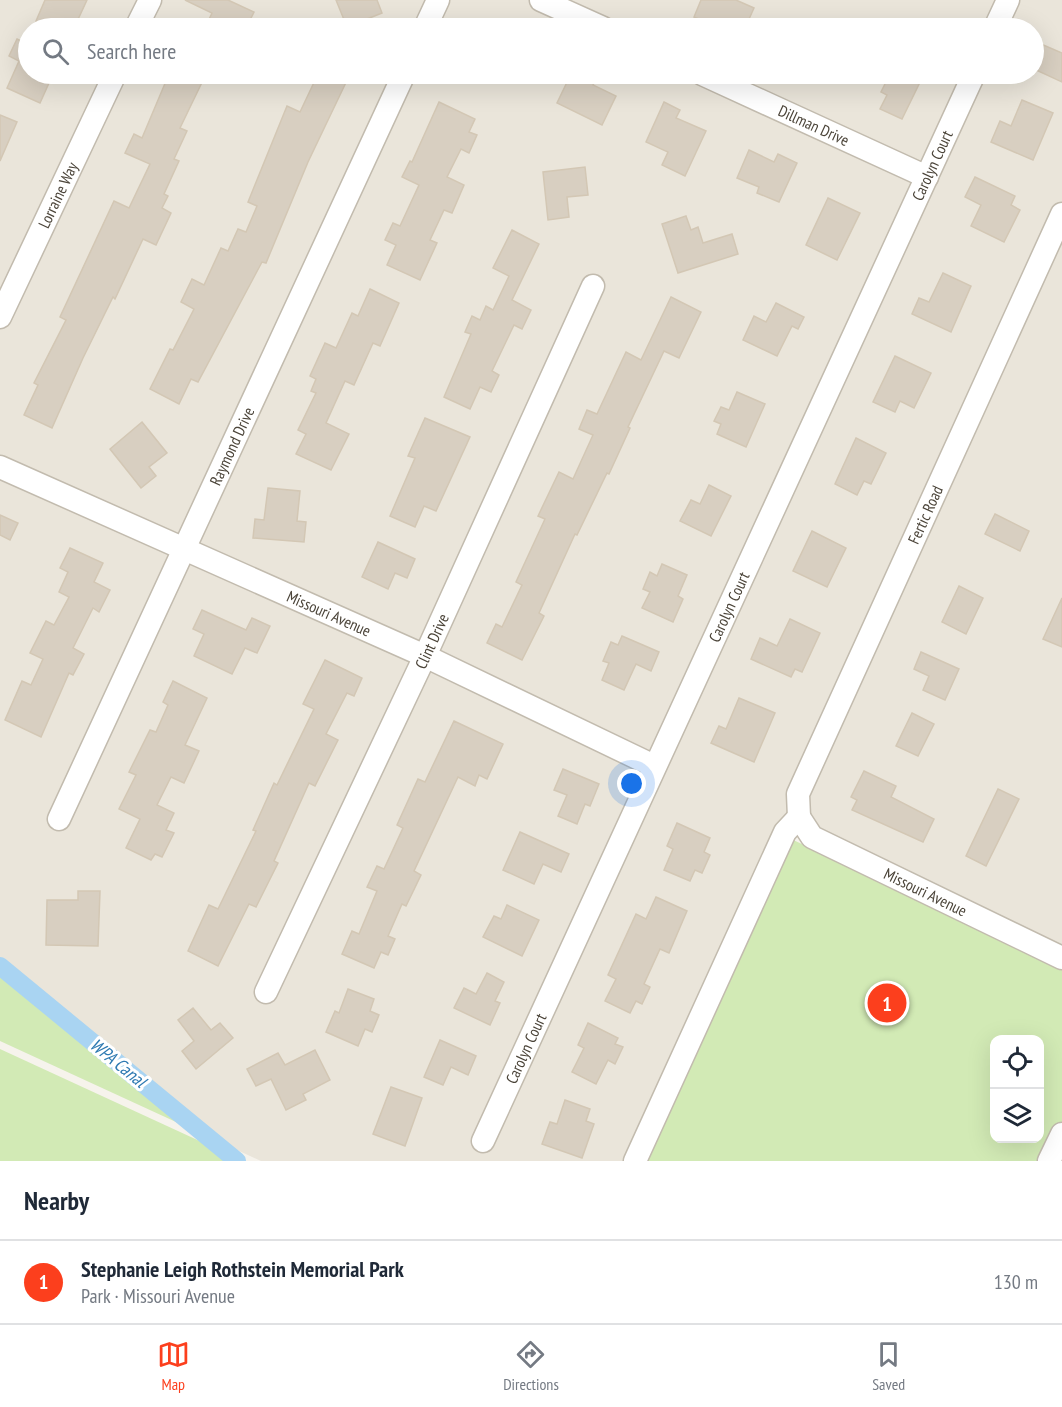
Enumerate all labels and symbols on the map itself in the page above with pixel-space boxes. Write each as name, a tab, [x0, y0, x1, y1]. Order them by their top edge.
street label: Dillman Drive	[775, 100, 852, 150]
street label: Carolyn Court	[907, 127, 957, 204]
street label: Lorraine Way	[34, 159, 82, 231]
street label: Raymond Drive	[205, 404, 258, 488]
street label: Fertic Road	[903, 482, 947, 547]
street label: Carolyn Court	[704, 568, 754, 645]
street label: Missouri Avenue	[284, 586, 374, 641]
street label: Clint Drive	[410, 610, 453, 672]
your location	[617, 769, 646, 798]
street label: Missouri Avenue	[881, 863, 970, 921]
pin: 1	[868, 980, 906, 1026]
street label: Carolyn Court	[501, 1010, 551, 1087]
water label: WPA Canal	[86, 1033, 152, 1093]

